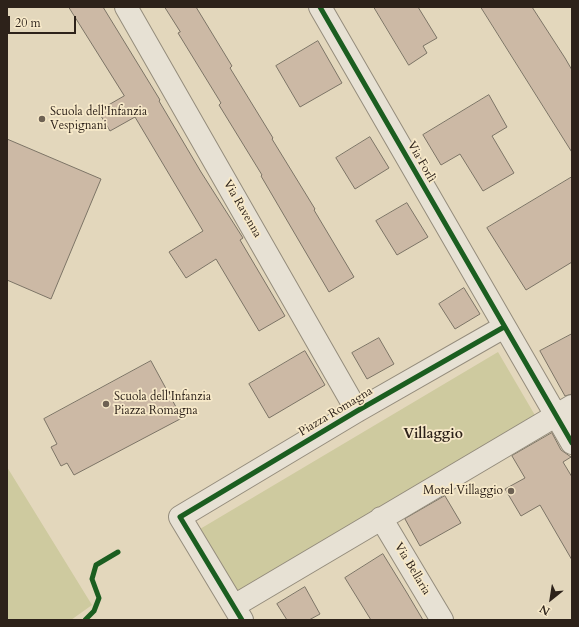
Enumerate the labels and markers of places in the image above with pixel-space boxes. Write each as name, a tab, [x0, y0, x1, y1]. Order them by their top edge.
place label: Scuola dell'Infanzia Vespignani	[50, 105, 147, 133]
marker: Scuola dell'Infanzia Vespignani	[37, 114, 47, 124]
place label: Scuola dell'Infanzia Piazza Romagna	[114, 390, 211, 418]
marker: Scuola dell'Infanzia Piazza Romagna	[101, 399, 111, 409]
place label: Motel Villaggio	[423, 484, 503, 498]
marker: Motel Villaggio	[506, 486, 516, 496]

